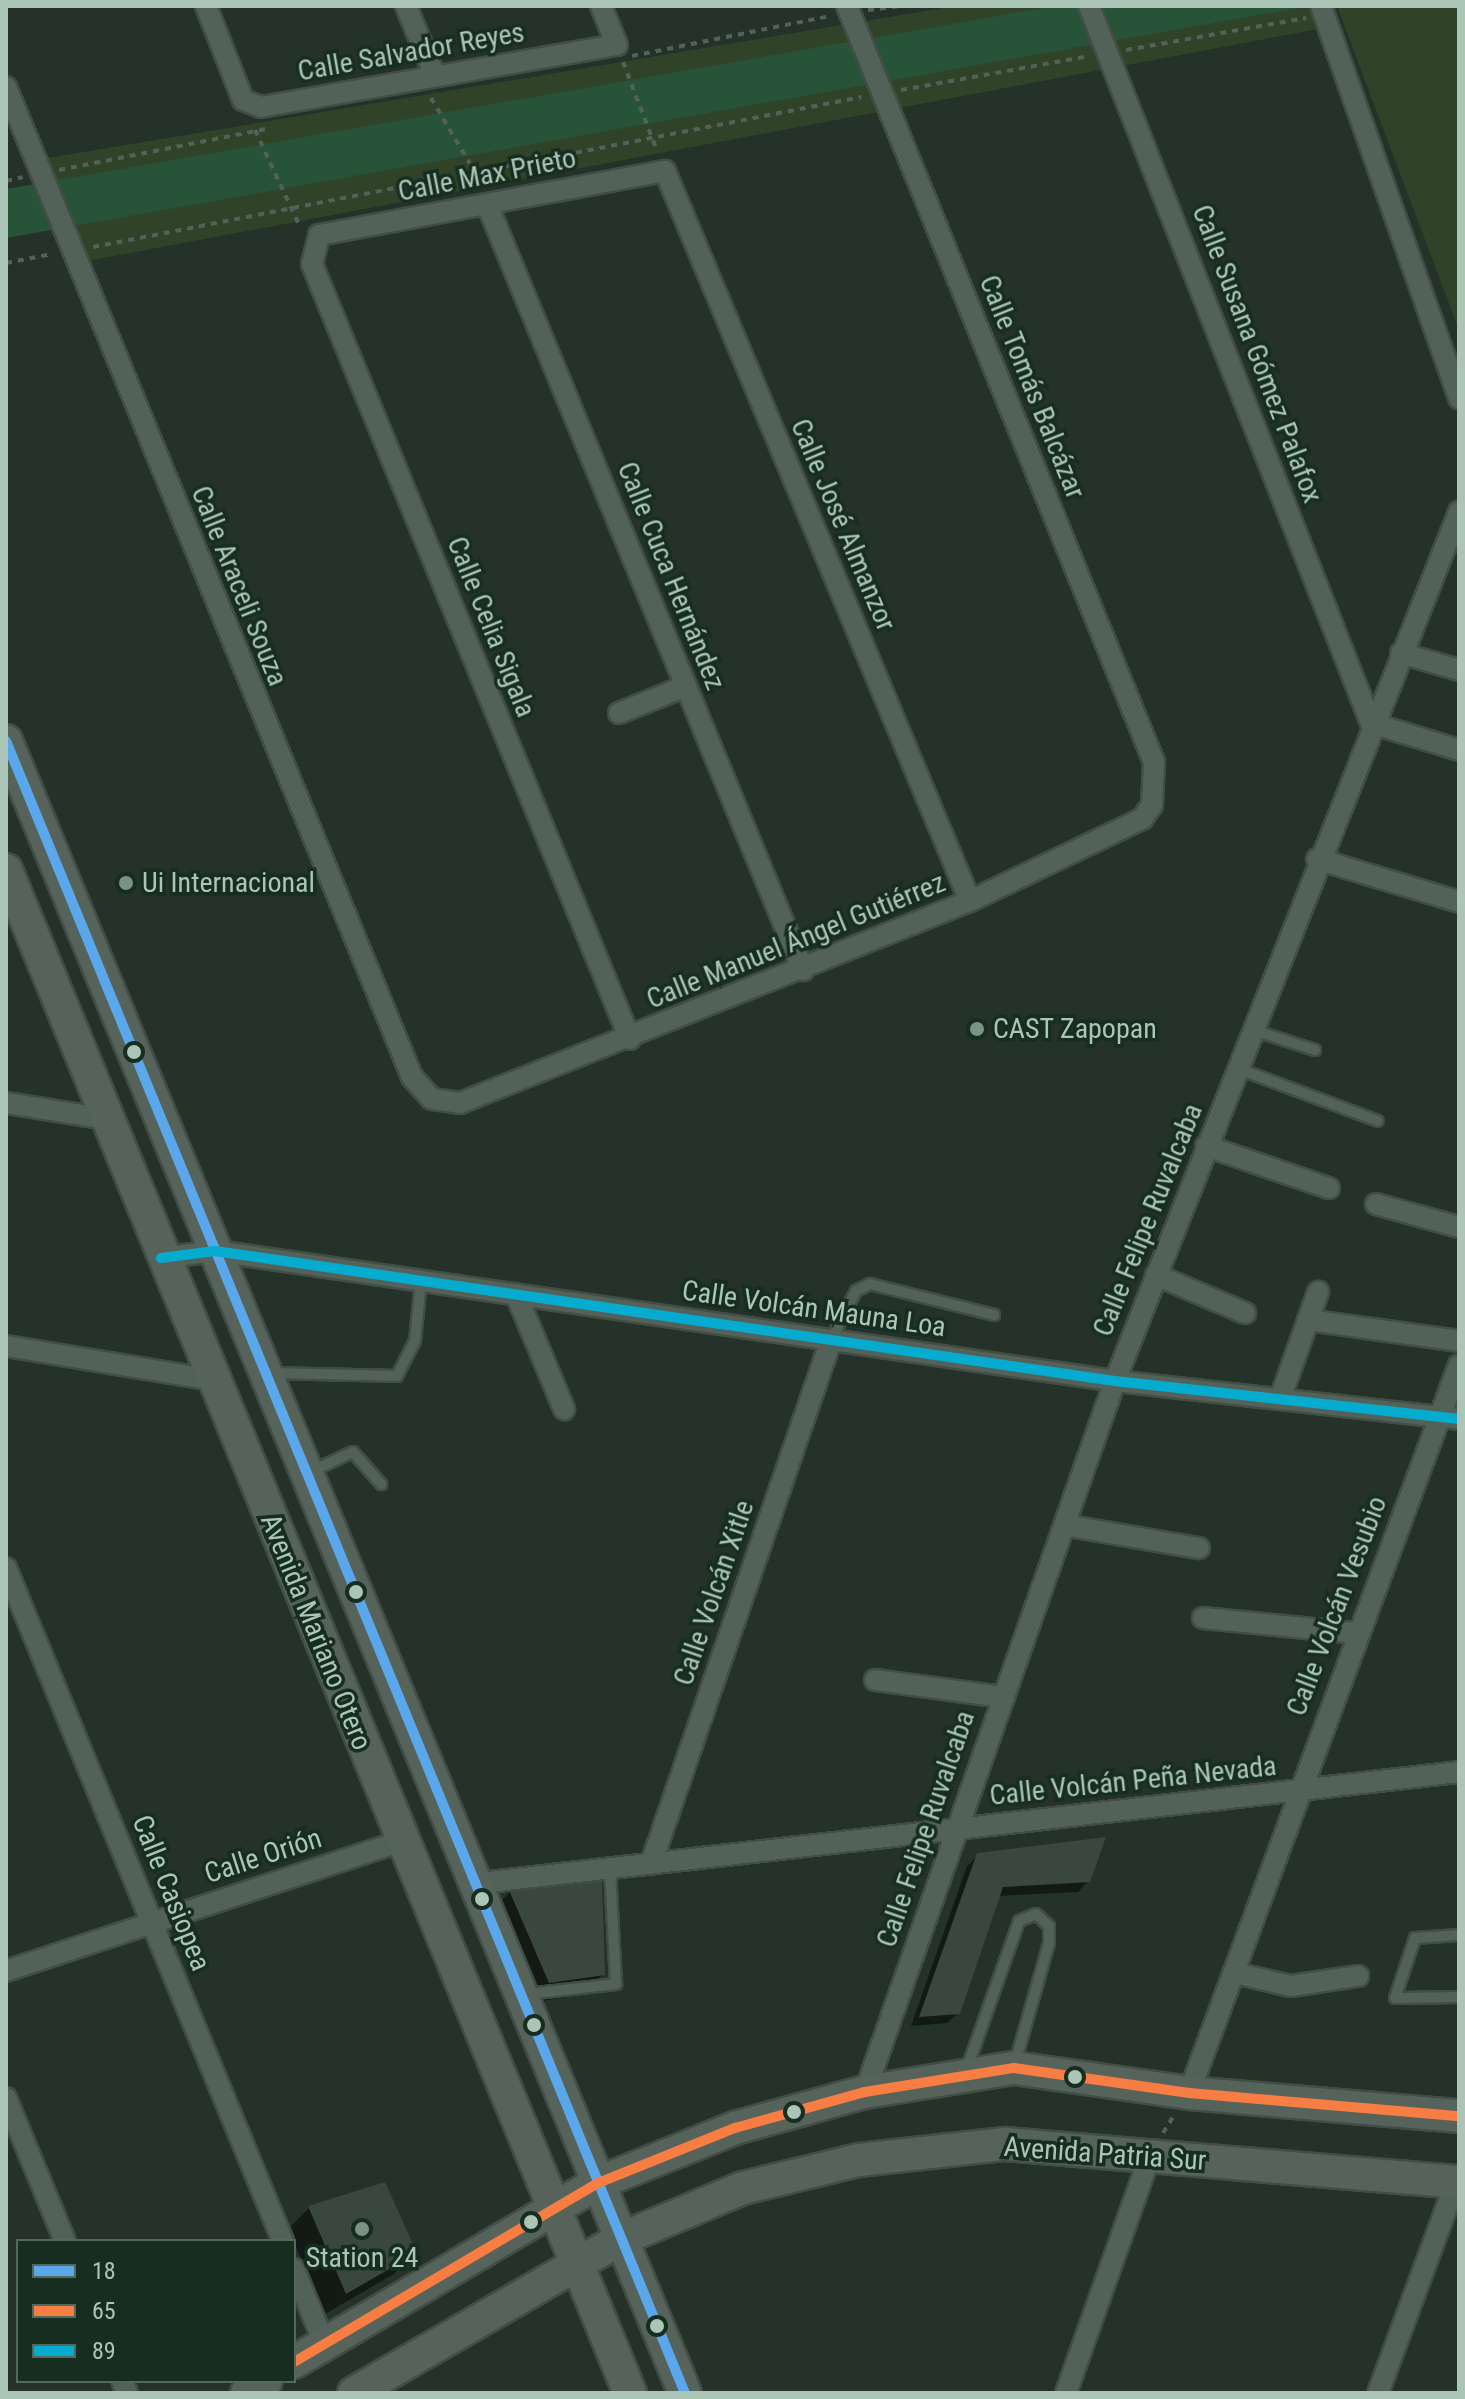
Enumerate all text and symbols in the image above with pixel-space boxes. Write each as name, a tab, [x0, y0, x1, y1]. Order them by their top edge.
street label: Calle Salvador Reyes	[295, 16, 527, 88]
street label: Calle Max Prieto	[395, 141, 579, 209]
street label: Calle Susana Gómez Palafox	[1185, 200, 1329, 508]
street label: Calle Tomás Balcázar	[972, 270, 1092, 504]
street label: Calle José Almanzor	[783, 414, 903, 636]
street label: Calle Cuca Hernández	[610, 457, 732, 695]
street label: Calle Araceli Souza	[184, 481, 294, 691]
street label: Calle Celia Sigala	[440, 532, 542, 722]
place label: Ui Internacional	[142, 866, 315, 900]
street label: Calle Manuel Ángel Gutiérrez	[642, 866, 950, 1016]
marker: Ui Internacional	[117, 874, 135, 892]
place label: CAST Zapopan	[993, 1012, 1157, 1046]
marker: CAST Zapopan	[968, 1020, 986, 1038]
unlabelled marker	[126, 1044, 142, 1060]
street label: Calle Felipe Ruvalcaba	[1086, 1099, 1210, 1341]
street label: Calle Volcán Mauna Loa	[680, 1274, 948, 1344]
street label: Calle Volcán Vesubio	[1280, 1492, 1394, 1720]
street label: Calle Volcán Xitle	[667, 1496, 761, 1690]
street label: Avenida Mariano Otero	[253, 1509, 379, 1755]
unlabelled marker	[348, 1584, 364, 1600]
street label: Calle Felipe Ruvalcaba	[870, 1706, 982, 1952]
street label: Calle Volcán Peña Nevada	[988, 1749, 1278, 1813]
street label: Calle Casiopea	[125, 1810, 217, 1976]
street label: Calle Orión	[200, 1821, 326, 1891]
unlabelled marker	[474, 1891, 490, 1907]
unlabelled marker	[526, 2017, 542, 2033]
unlabelled marker	[1067, 2069, 1083, 2085]
unlabelled marker	[786, 2104, 802, 2120]
street label: Avenida Patria Sur	[1003, 2130, 1207, 2178]
unlabelled marker	[523, 2214, 539, 2230]
marker: Station 24	[353, 2220, 371, 2238]
legend	[16, 2239, 296, 2383]
place label: Station 24	[306, 2241, 418, 2275]
text: 18	[92, 2257, 116, 2285]
text: 65	[92, 2297, 116, 2325]
unlabelled marker	[649, 2318, 665, 2334]
text: 89	[92, 2337, 116, 2365]

